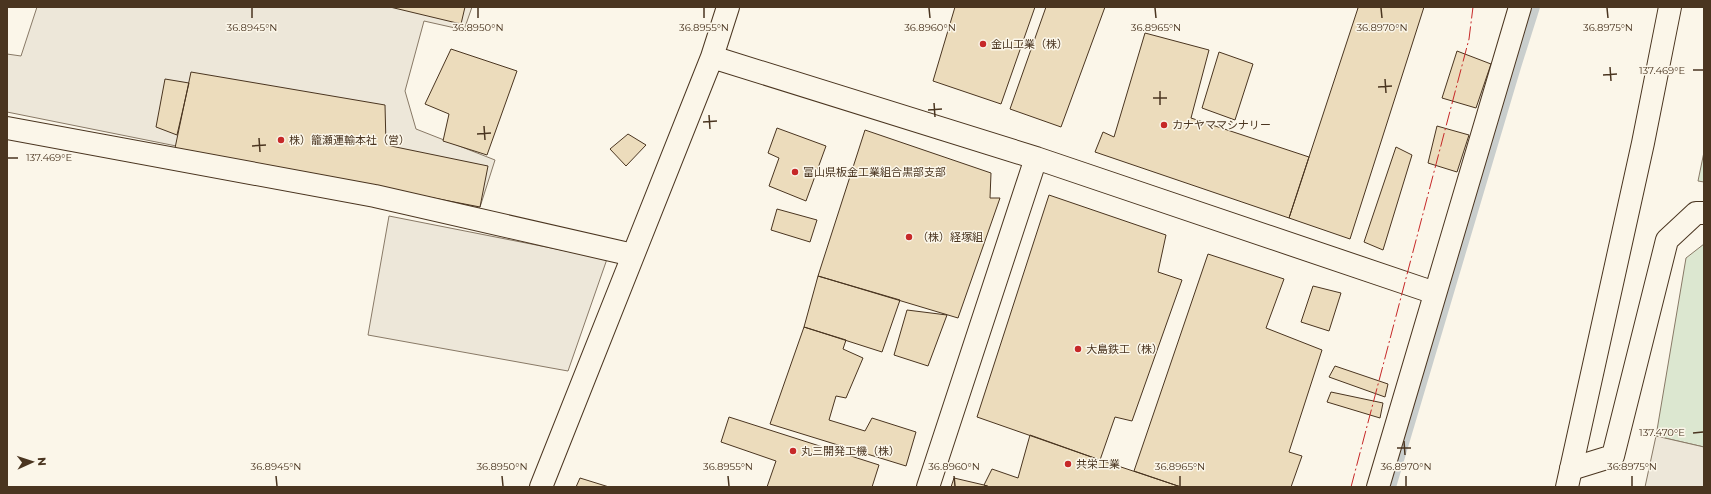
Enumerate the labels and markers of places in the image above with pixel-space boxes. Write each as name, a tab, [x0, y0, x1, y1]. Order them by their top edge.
place label: 金山工業（株）	[991, 37, 1068, 51]
marker: 金山工業（株）	[978, 39, 988, 49]
place label: カナヤママシナリー	[1172, 118, 1271, 132]
marker: カナヤママシナリー	[1159, 120, 1169, 130]
place label: 株）籠瀬運輸本社（営）	[289, 133, 410, 147]
marker: 株）籠瀬運輸本社（営）	[276, 135, 286, 145]
place label: 富山県板金工業組合黒部支部	[803, 165, 946, 179]
marker: 富山県板金工業組合黒部支部	[790, 167, 800, 177]
place label: （株）経塚組	[917, 230, 983, 244]
marker: （株）経塚組	[904, 232, 914, 242]
place label: 大島鉄工（株）	[1086, 342, 1163, 356]
marker: 大島鉄工（株）	[1073, 344, 1083, 354]
place label: 丸三開発工機（株）	[801, 444, 900, 458]
marker: 丸三開発工機（株）	[788, 446, 798, 456]
place label: 共栄工業	[1076, 457, 1120, 471]
marker: 共栄工業	[1063, 459, 1073, 469]

